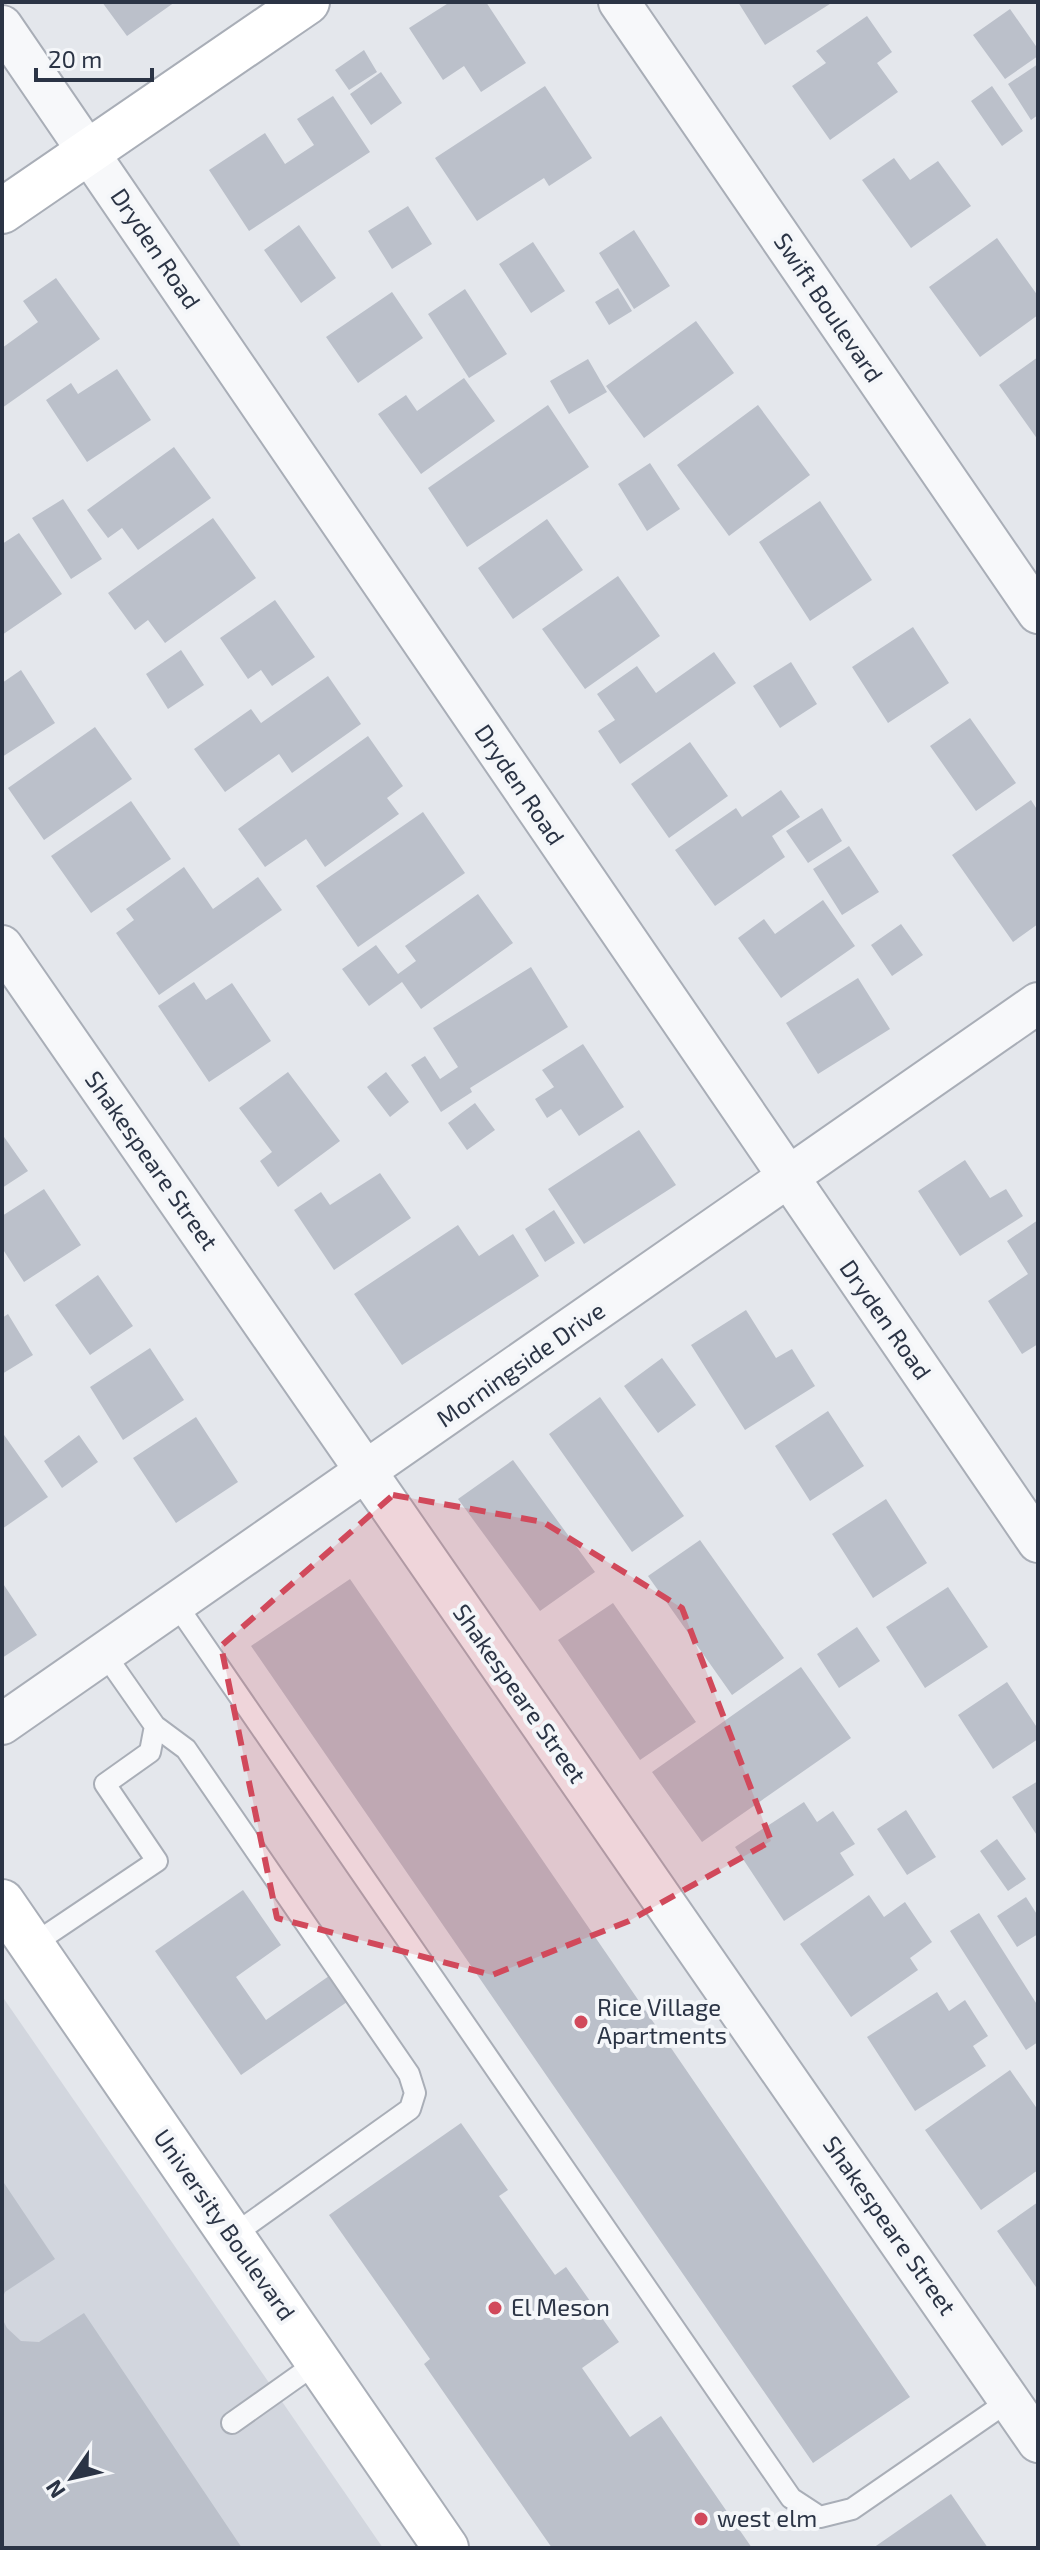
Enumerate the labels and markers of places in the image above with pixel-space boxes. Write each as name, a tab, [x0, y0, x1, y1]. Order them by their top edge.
place label: Rice Village Apartments	[597, 1992, 727, 2049]
marker: Rice Village Apartments	[572, 2013, 590, 2031]
place label: El Meson	[511, 2292, 610, 2321]
marker: El Meson	[486, 2299, 504, 2317]
place label: west elm	[717, 2503, 817, 2532]
marker: west elm	[692, 2510, 710, 2528]

